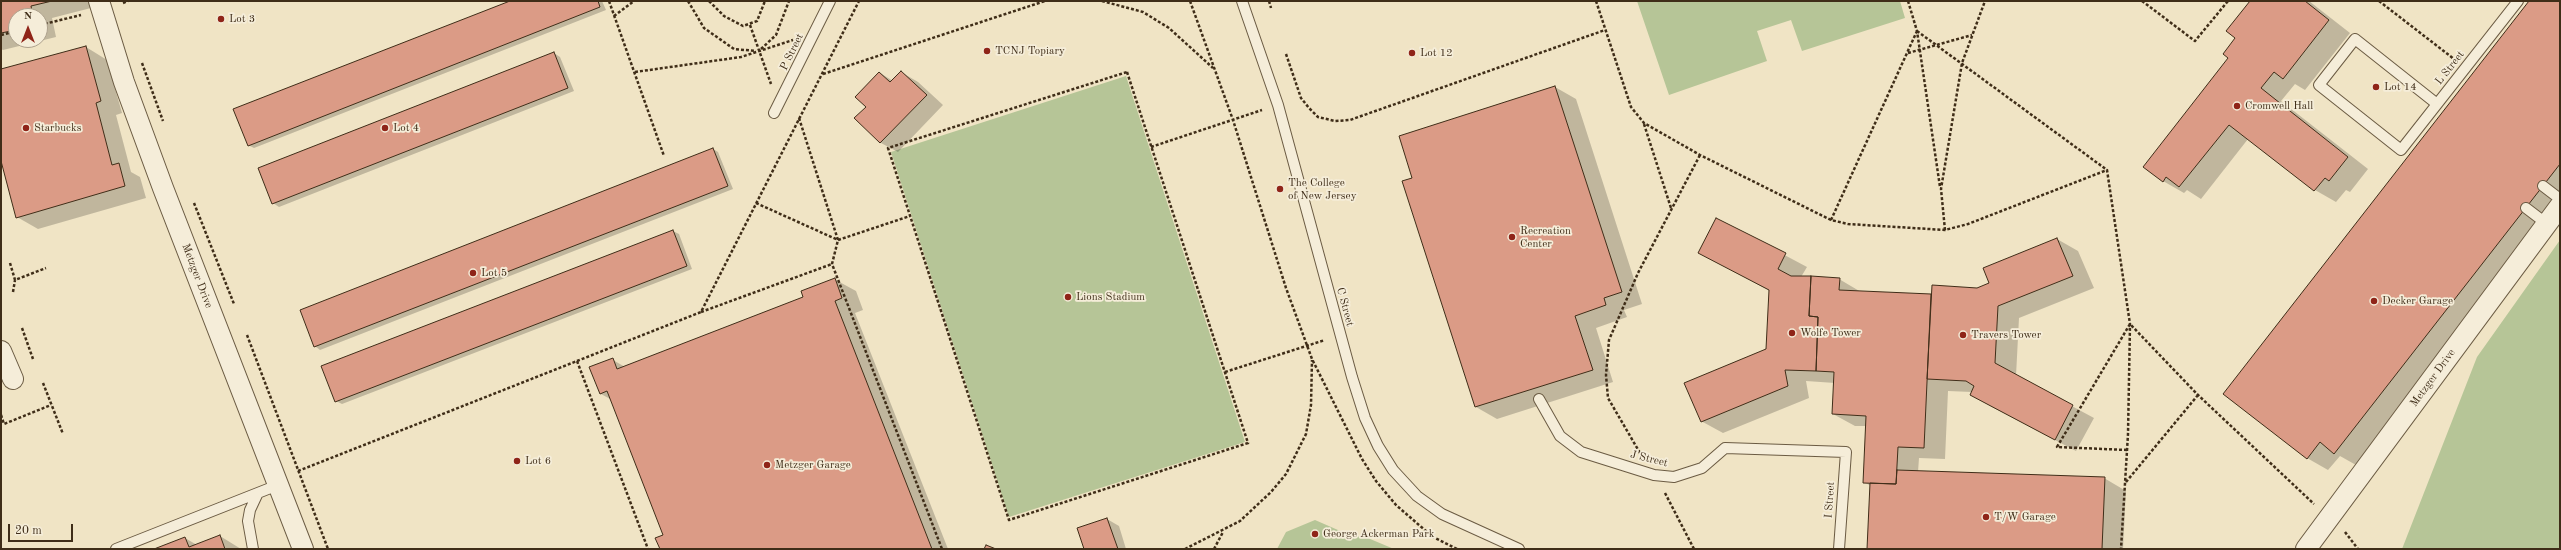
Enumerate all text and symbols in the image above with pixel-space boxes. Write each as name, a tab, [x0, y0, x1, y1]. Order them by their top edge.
north arrow	[8, 8, 48, 48]
text: N	[24, 11, 32, 22]
place label: Lot 3	[229, 12, 255, 26]
marker: Lot 3	[216, 14, 226, 24]
street label: P Street	[777, 31, 807, 73]
place label: TCNJ Topiary	[995, 44, 1065, 58]
marker: TCNJ Topiary	[982, 46, 992, 56]
place label: Lot 12	[1420, 46, 1453, 60]
marker: Lot 12	[1407, 48, 1417, 58]
street label: L Street	[2433, 48, 2467, 88]
place label: Lot 14	[2384, 80, 2417, 94]
marker: Lot 14	[2371, 82, 2381, 92]
place label: Cromwell Hall	[2245, 99, 2313, 113]
marker: Cromwell Hall	[2232, 101, 2242, 111]
place label: Starbucks	[34, 121, 81, 135]
place label: Lot 4	[393, 121, 419, 135]
marker: Starbucks	[21, 123, 31, 133]
marker: Lot 4	[380, 123, 390, 133]
place label: The College of New Jersey	[1288, 176, 1356, 202]
marker: The College of New Jersey	[1275, 184, 1285, 194]
place label: Recreation Center	[1520, 224, 1571, 250]
marker: Recreation Center	[1507, 232, 1517, 242]
street label: Metzger Drive	[179, 242, 215, 310]
place label: Lot 5	[481, 266, 507, 280]
marker: Lot 5	[468, 268, 478, 278]
street label: C Street	[1334, 286, 1356, 328]
place label: Lions Stadium	[1076, 290, 1145, 304]
marker: Lions Stadium	[1063, 292, 1073, 302]
place label: Decker Garage	[2382, 294, 2453, 308]
marker: Decker Garage	[2369, 296, 2379, 306]
place label: Wolfe Tower	[1800, 326, 1861, 340]
marker: Wolfe Tower	[1787, 328, 1797, 338]
place label: Travers Tower	[1971, 328, 2041, 342]
marker: Travers Tower	[1958, 330, 1968, 340]
street label: Metzger Drive	[2408, 347, 2458, 409]
street label: J Street	[1629, 448, 1669, 470]
place label: Lot 6	[525, 454, 551, 468]
marker: Lot 6	[512, 456, 522, 466]
place label: Metzger Garage	[775, 458, 851, 472]
marker: Metzger Garage	[762, 460, 772, 470]
street label: I Street	[1822, 481, 1838, 519]
place label: T/W Garage	[1994, 510, 2056, 524]
marker: T/W Garage	[1981, 512, 1991, 522]
scale bar	[10, 516, 75, 542]
text: 20 m	[15, 525, 42, 537]
place label: George Ackerman Park	[1323, 527, 1434, 541]
marker: George Ackerman Park	[1310, 529, 1320, 539]

